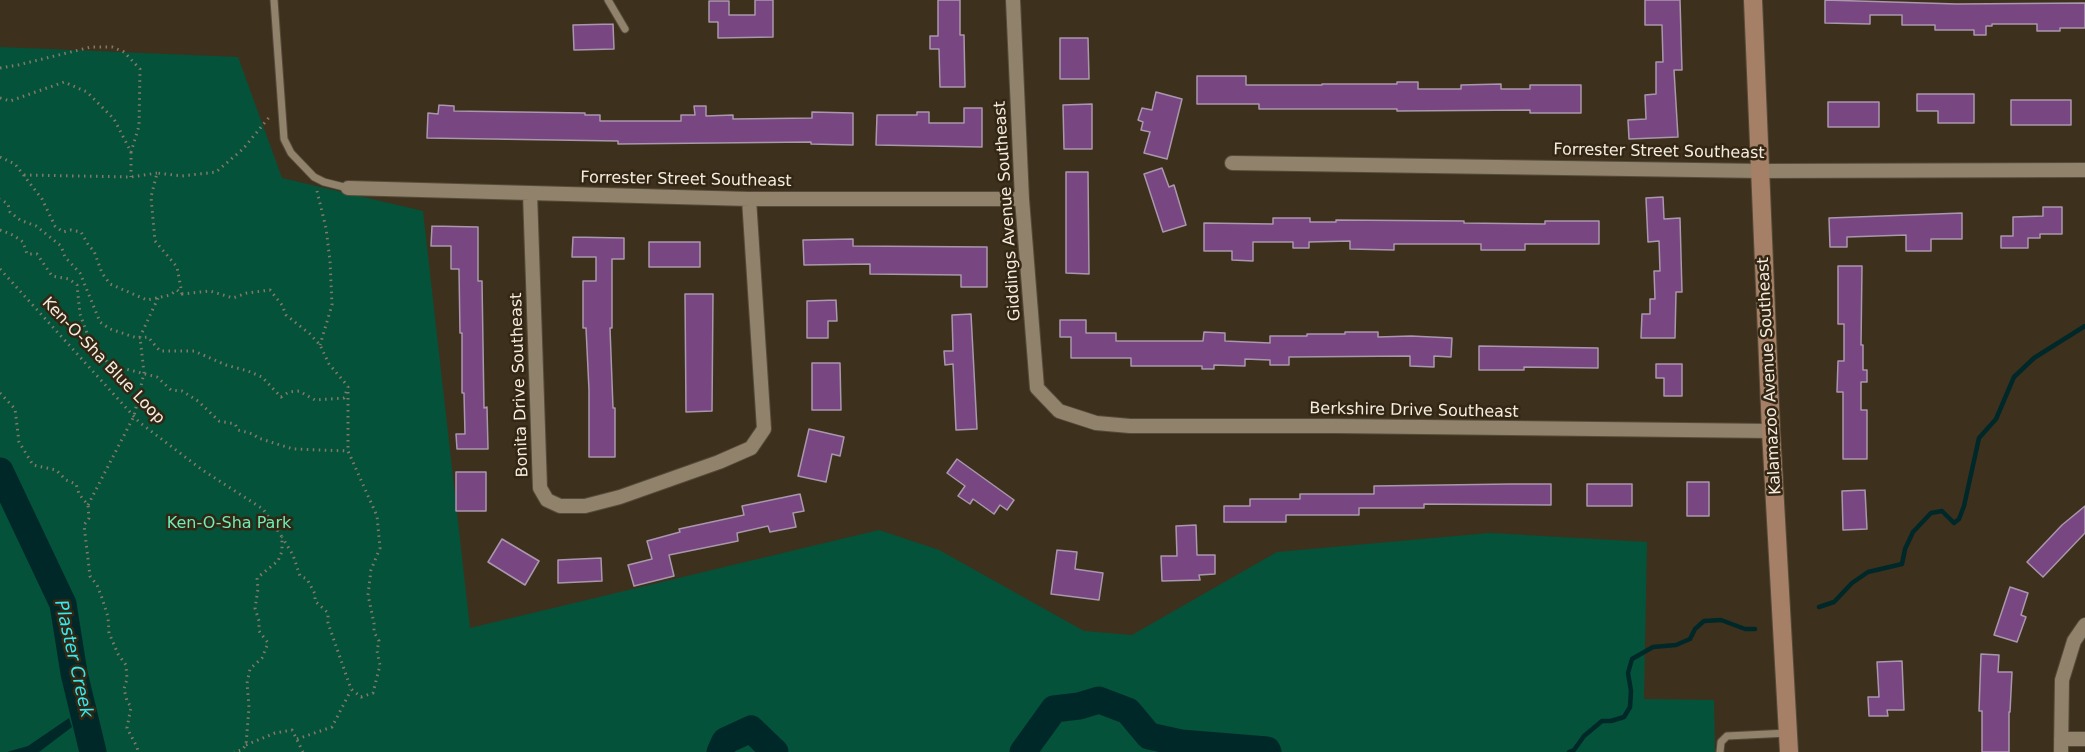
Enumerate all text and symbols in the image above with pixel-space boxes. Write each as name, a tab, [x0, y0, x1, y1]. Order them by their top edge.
street label: Giddings Avenue Southeast	[991, 100, 1025, 322]
street label: Forrester Street Southeast	[1553, 141, 1765, 163]
street label: Forrester Street Southeast	[580, 169, 792, 191]
street label: Kalamazoo Avenue Southeast	[1754, 257, 1786, 495]
street label: Bonita Drive Southeast	[507, 292, 533, 478]
street label: Ken-O-Sha Blue Loop	[37, 294, 169, 428]
street label: Berkshire Drive Southeast	[1309, 400, 1519, 422]
park label: Ken-O-Sha Park	[167, 514, 291, 534]
water label: Plaster Creek	[49, 598, 97, 720]

